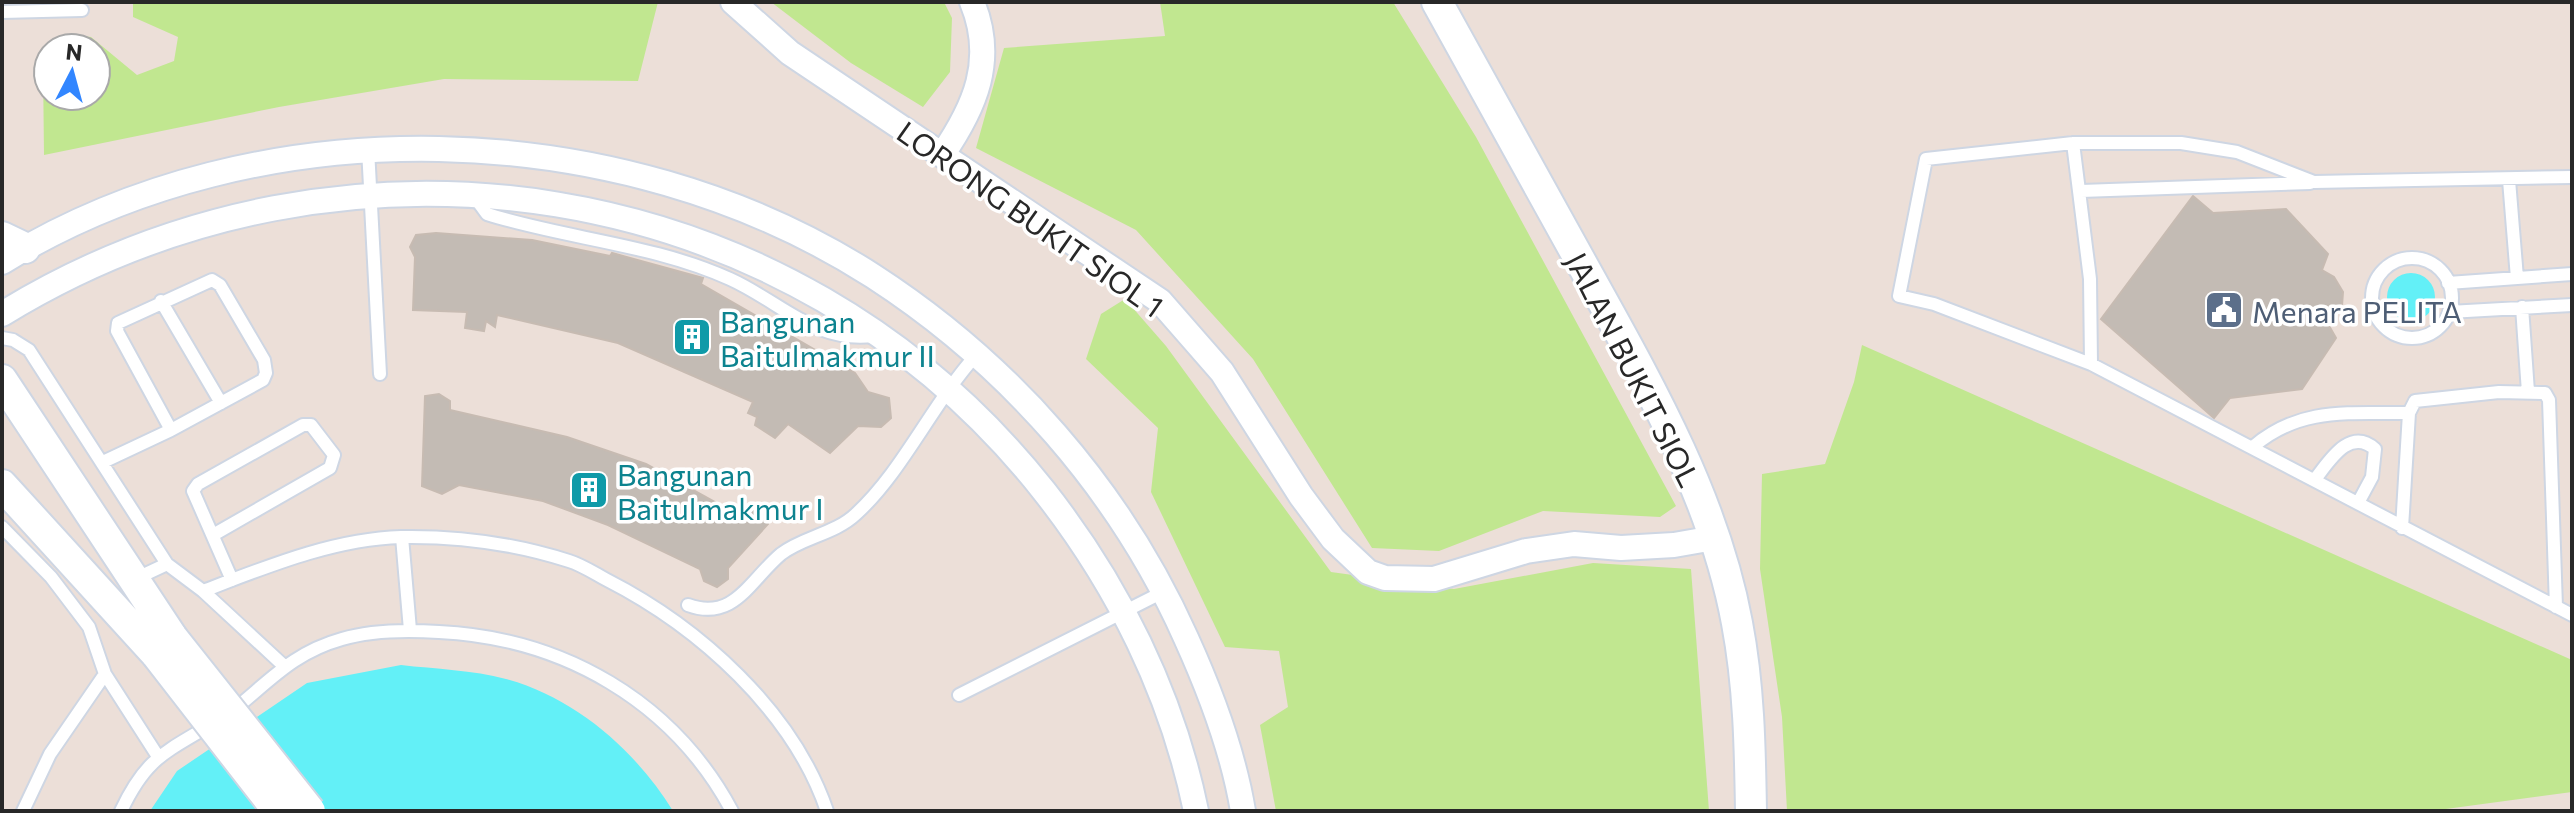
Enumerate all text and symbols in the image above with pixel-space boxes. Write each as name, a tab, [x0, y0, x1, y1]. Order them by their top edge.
north arrow	[32, 32, 112, 112]
text: N	[65, 37, 84, 66]
street label: LORONG BUKIT SIOL 1	[891, 112, 1171, 324]
street label: JALAN BUKIT SIOL	[1559, 246, 1709, 492]
public building icon: Menara PELITA	[2203, 289, 2245, 331]
place label: Menara PELITA	[2252, 292, 2462, 329]
place label: Bangunan Baitulmakmur II	[720, 302, 935, 373]
building icon: Bangunan Baitulmakmur II	[671, 316, 713, 358]
place label: Bangunan Baitulmakmur I	[617, 455, 824, 526]
building icon: Bangunan Baitulmakmur I	[568, 469, 610, 511]

